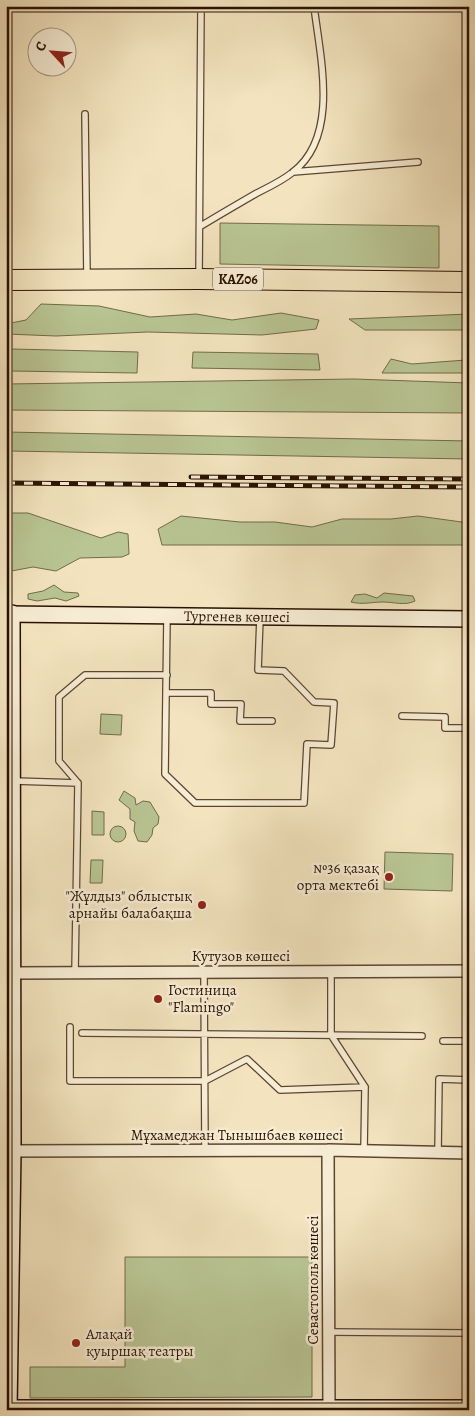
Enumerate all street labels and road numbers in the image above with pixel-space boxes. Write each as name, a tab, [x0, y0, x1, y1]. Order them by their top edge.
road number: KАZ06	[213, 268, 263, 290]
street label: Тургенев көшесі	[184, 606, 290, 627]
street label: Кутузов көшесі	[192, 946, 290, 966]
street label: Мұхамеджан Тынышбаев көшесі	[131, 1125, 343, 1145]
street label: Севастополь көшесі	[303, 1216, 323, 1344]

